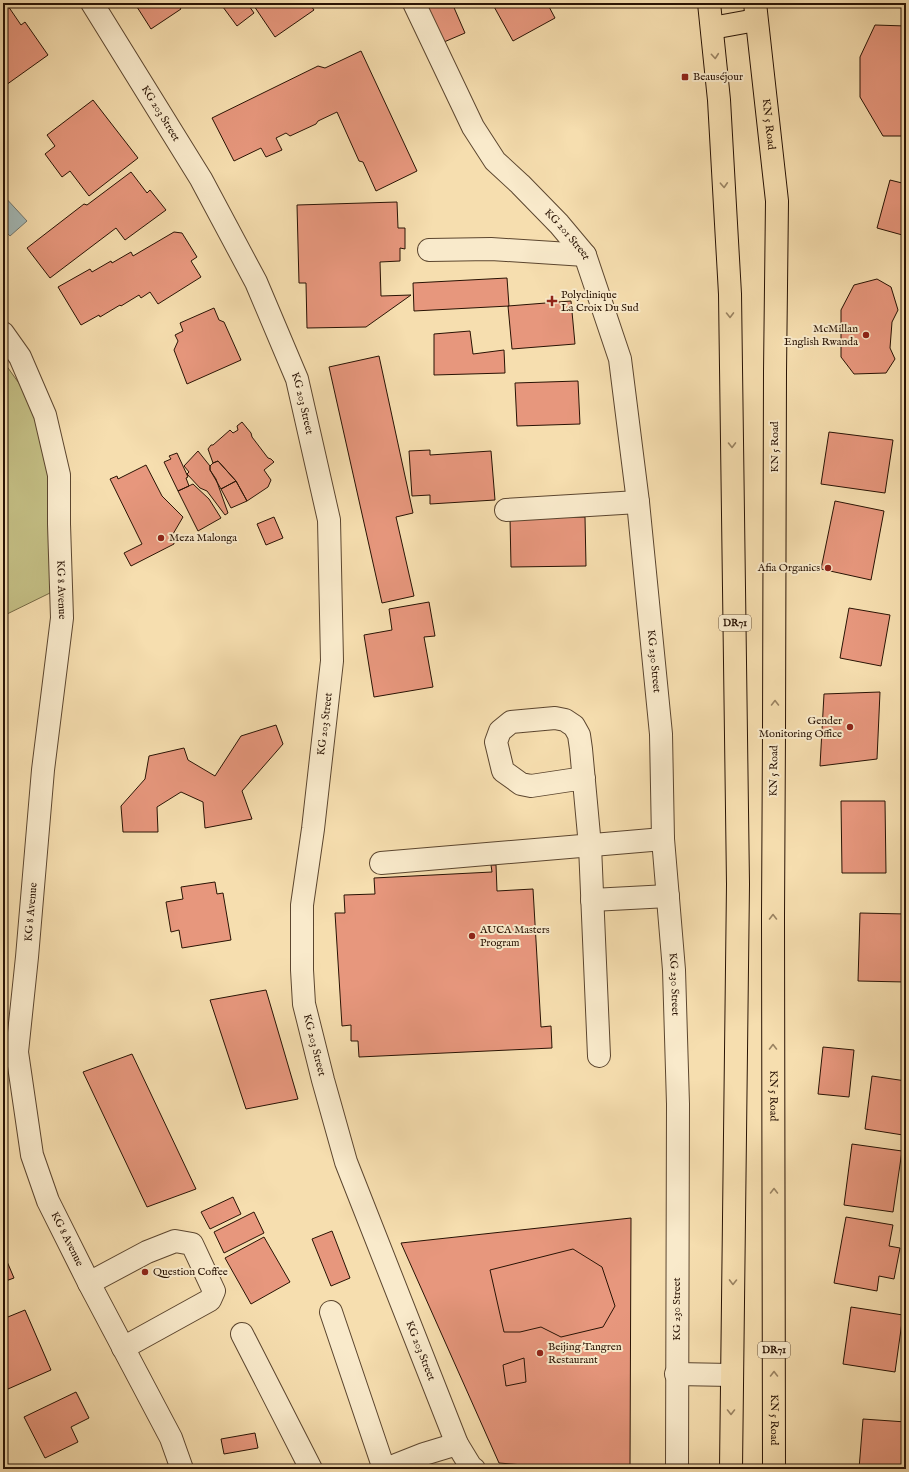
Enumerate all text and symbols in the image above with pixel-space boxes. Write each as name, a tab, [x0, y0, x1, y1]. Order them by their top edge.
one-way arrow	[710, 53, 719, 59]
place label: Beauséjour	[693, 70, 743, 84]
marker: Beauséjour	[680, 72, 690, 82]
street label: KG 203 Street	[138, 83, 183, 144]
street label: KN 5 Road	[759, 98, 778, 151]
one-way arrow	[719, 182, 728, 188]
street label: KG 201 Street	[541, 206, 593, 262]
place label: Polyclinique La Croix Du Sud	[561, 288, 639, 315]
marker: Polyclinique La Croix Du Sud	[546, 295, 558, 307]
one-way arrow	[726, 312, 734, 318]
place label: McMillan English Rwanda	[784, 322, 858, 349]
marker: McMillan English Rwanda	[861, 330, 871, 340]
street label: KG 203 Street	[288, 370, 316, 436]
street label: KN 5 Road	[768, 421, 782, 473]
one-way arrow	[728, 442, 736, 448]
place label: Meza Malonga	[169, 531, 237, 545]
marker: Meza Malonga	[156, 533, 166, 543]
street label: KG 8 Avenue	[53, 560, 69, 620]
place label: Afia Organics	[757, 561, 820, 575]
marker: Afia Organics	[823, 563, 833, 573]
road number: DR71	[719, 615, 751, 631]
street label: KG 230 Street	[644, 629, 664, 694]
street label: KG 203 Street	[314, 692, 336, 756]
one-way arrow	[771, 700, 779, 706]
place label: Gender Monitoring Office	[759, 714, 842, 741]
marker: Gender Monitoring Office	[845, 722, 855, 732]
street label: KN 5 Road	[767, 745, 781, 797]
street label: KG 8 Avenue	[21, 882, 41, 942]
one-way arrow	[769, 914, 777, 920]
place label: AUCA Masters Program	[479, 923, 550, 950]
marker: AUCA Masters Program	[467, 931, 477, 941]
street label: KG 230 Street	[666, 952, 682, 1016]
street label: KG 203 Street	[300, 1013, 329, 1078]
one-way arrow	[769, 1044, 777, 1050]
street label: KN 5 Road	[766, 1070, 780, 1122]
one-way arrow	[770, 1188, 778, 1194]
street label: KG 8 Avenue	[48, 1209, 87, 1269]
place label: Question Coffee	[153, 1265, 228, 1279]
marker: Question Coffee	[140, 1267, 150, 1277]
street label: KG 230 Street	[670, 1277, 684, 1341]
one-way arrow	[729, 1279, 737, 1285]
street label: KG 203 Street	[402, 1319, 438, 1383]
place label: Beijing Tangren Restaurant	[548, 1340, 622, 1367]
road number: DR71	[758, 1342, 790, 1358]
marker: Beijing Tangren Restaurant	[535, 1348, 545, 1358]
one-way arrow	[770, 1371, 778, 1377]
street label: KN 5 Road	[767, 1394, 781, 1446]
one-way arrow	[727, 1409, 735, 1415]

